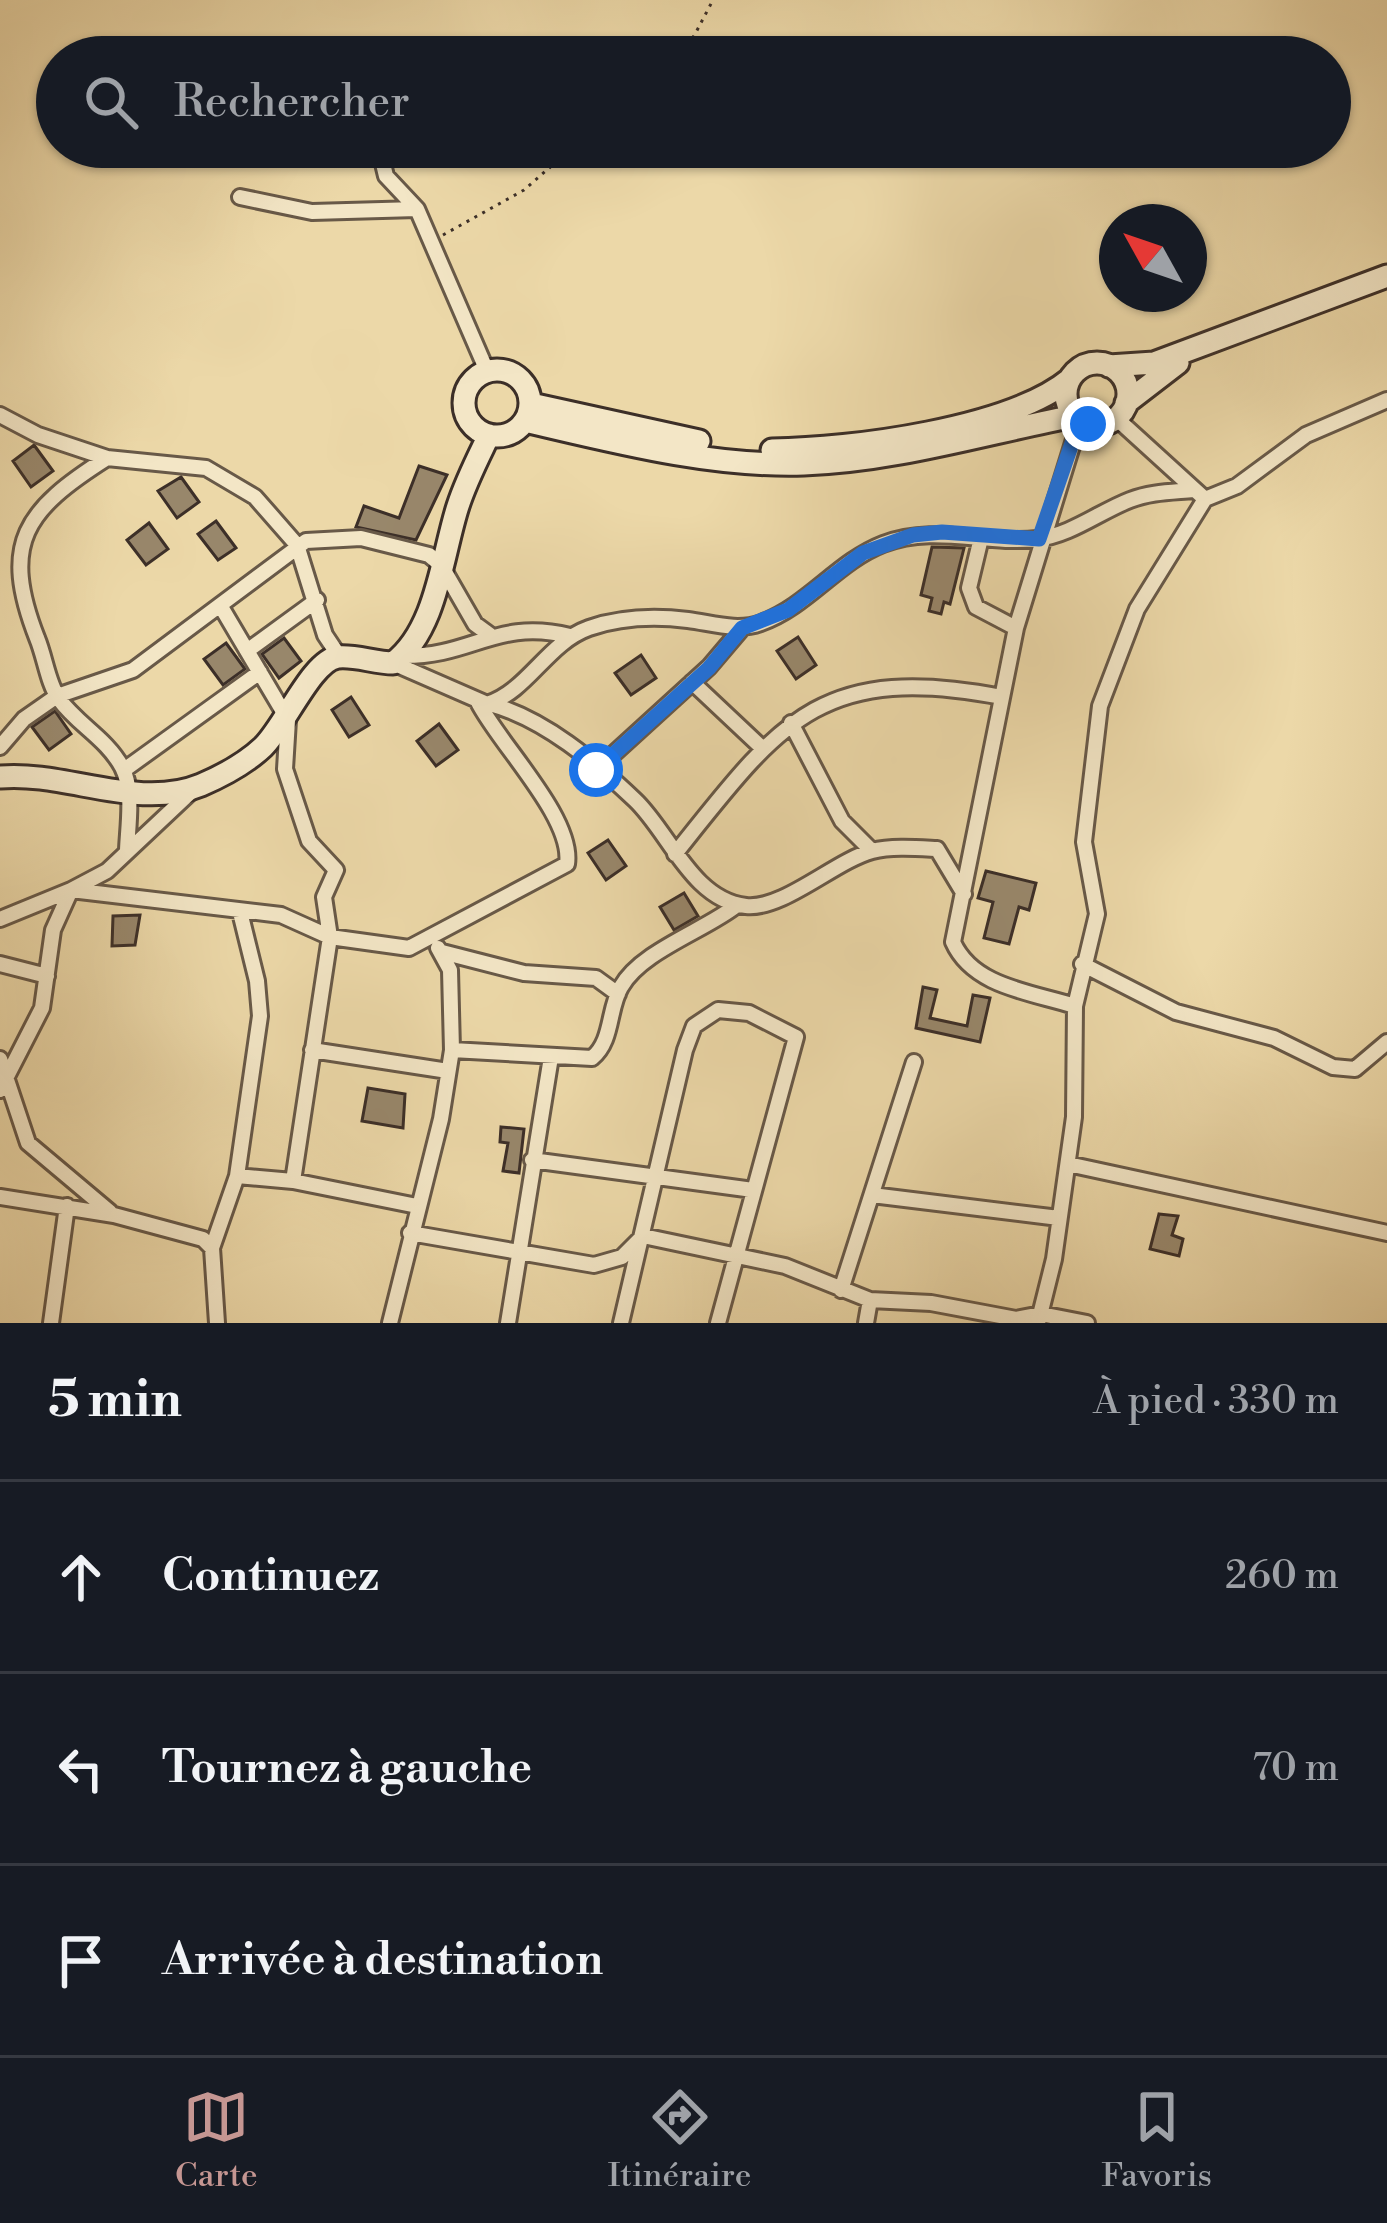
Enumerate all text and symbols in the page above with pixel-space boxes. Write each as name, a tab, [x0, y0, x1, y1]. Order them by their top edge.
search box	[36, 36, 1351, 168]
icon: search	[78, 69, 144, 135]
text: Rechercher	[174, 74, 410, 131]
north arrow	[1099, 204, 1207, 312]
route end	[1061, 397, 1115, 451]
route start	[569, 743, 623, 797]
text: 5 min	[48, 1369, 182, 1433]
text: À pied · 330 m	[1093, 1377, 1339, 1426]
icon: ahead	[48, 1544, 114, 1610]
text: Continuez	[162, 1548, 379, 1605]
text: 260 m	[1225, 1552, 1339, 1601]
icon: left	[48, 1736, 114, 1802]
text: Tournez à gauche	[162, 1740, 532, 1797]
text: 70 m	[1252, 1744, 1339, 1793]
icon: arrive	[48, 1928, 114, 1994]
text: Arrivée à destination	[162, 1932, 603, 1989]
tab: Carte	[175, 2084, 258, 2197]
tab: Itinéraire	[608, 2084, 751, 2197]
tab: Favoris	[1102, 2084, 1212, 2197]

